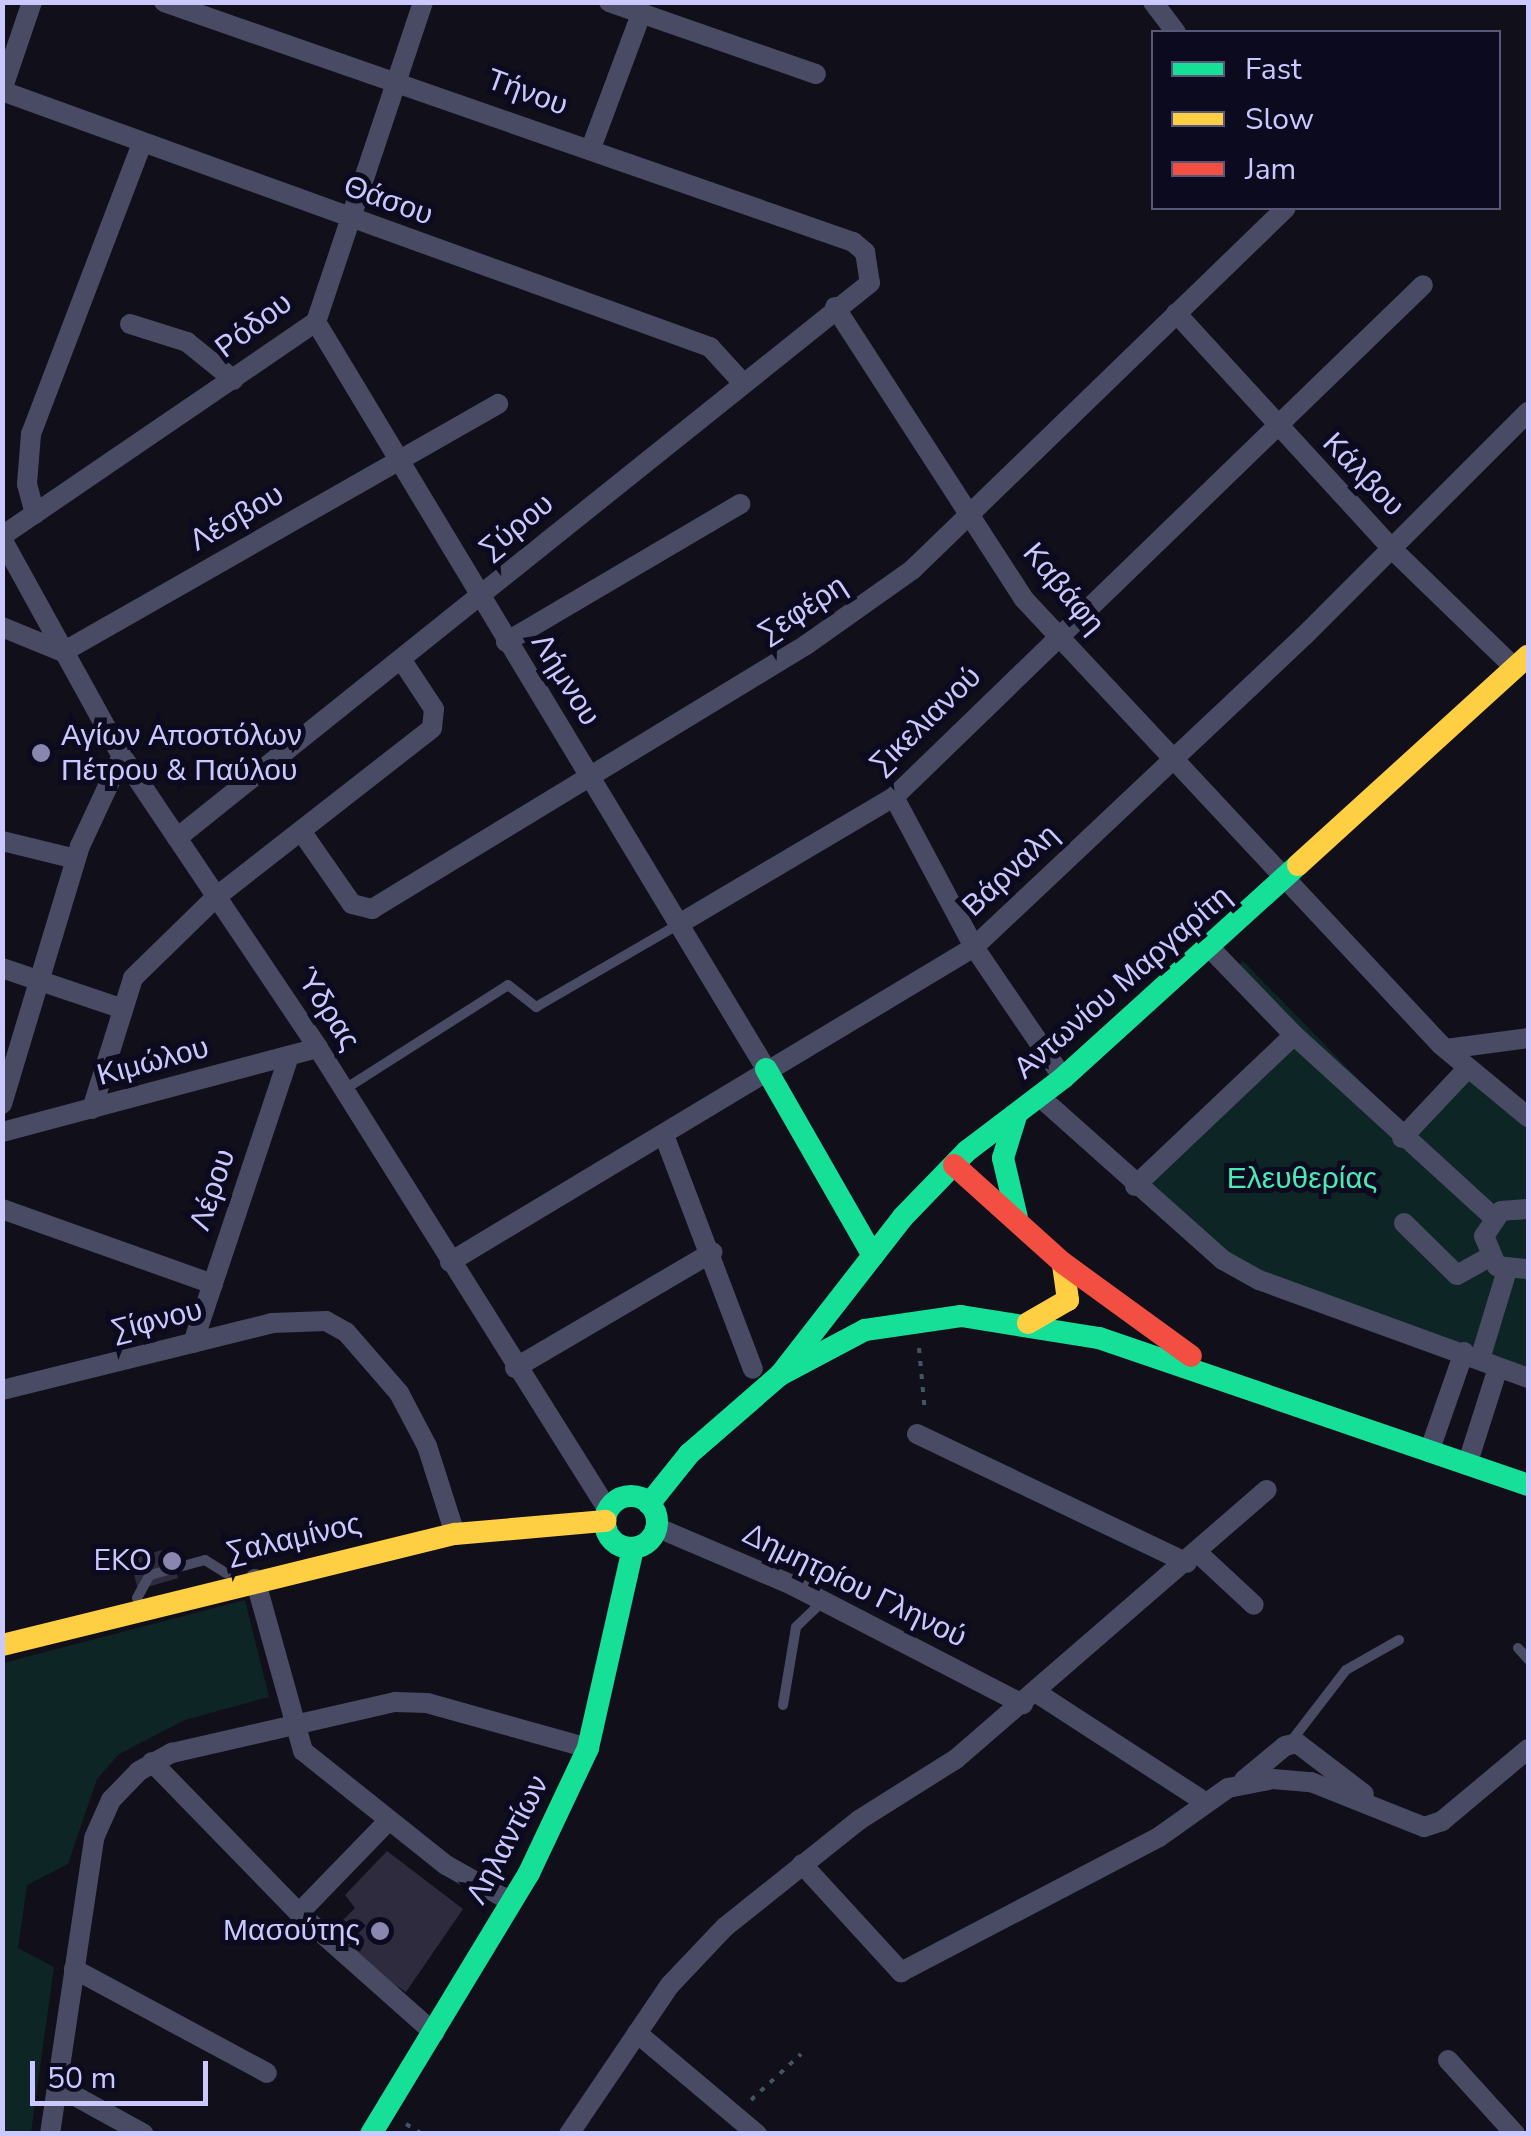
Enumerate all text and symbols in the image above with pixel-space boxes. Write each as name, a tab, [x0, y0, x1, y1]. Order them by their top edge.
legend	[1151, 30, 1501, 210]
text: Fast	[1245, 49, 1302, 90]
street label: Τήνου	[482, 62, 572, 124]
text: Slow	[1245, 99, 1314, 140]
text: Jam	[1245, 149, 1296, 190]
street label: Θάσου	[338, 168, 438, 234]
street label: Ρόδου	[209, 286, 299, 366]
street label: Κάλβου	[1315, 426, 1411, 524]
street label: Λέσβου	[184, 477, 290, 559]
street label: Σύρου	[473, 486, 561, 568]
street label: Καβάφη	[1015, 536, 1111, 642]
street label: Σεφέρη	[752, 568, 854, 652]
street label: Λήμνου	[523, 627, 607, 733]
street label: Σικελιανού	[863, 659, 989, 783]
place label: Αγίων Αποστόλων Πέτρου & Παύλου	[61, 718, 302, 788]
marker: Αγίων Αποστόλων Πέτρου & Παύλου	[30, 742, 52, 764]
street label: Βάρναλη	[955, 817, 1067, 925]
street label: Αντωνίου Μαργαρίτη	[1007, 879, 1239, 1087]
street label: Ύδρας	[287, 961, 367, 1057]
street label: Κιμώλου	[93, 1030, 213, 1094]
street label: Λέρου	[182, 1145, 244, 1235]
park label: Ελευθερίας	[1227, 1161, 1377, 1197]
street label: Σίφνου	[108, 1292, 206, 1350]
street label: Σαλαμίνος	[223, 1506, 365, 1572]
street label: Δημητρίου Γληνού	[736, 1516, 972, 1656]
place label: EKO	[94, 1543, 152, 1579]
marker: EKO	[161, 1550, 183, 1572]
street label: Ληλαντίων	[459, 1769, 557, 1911]
place label: Μασούτης	[223, 1913, 360, 1949]
marker: Μασούτης	[369, 1920, 391, 1942]
scale bar	[35, 2041, 212, 2103]
text: 50 m	[47, 2058, 116, 2099]

